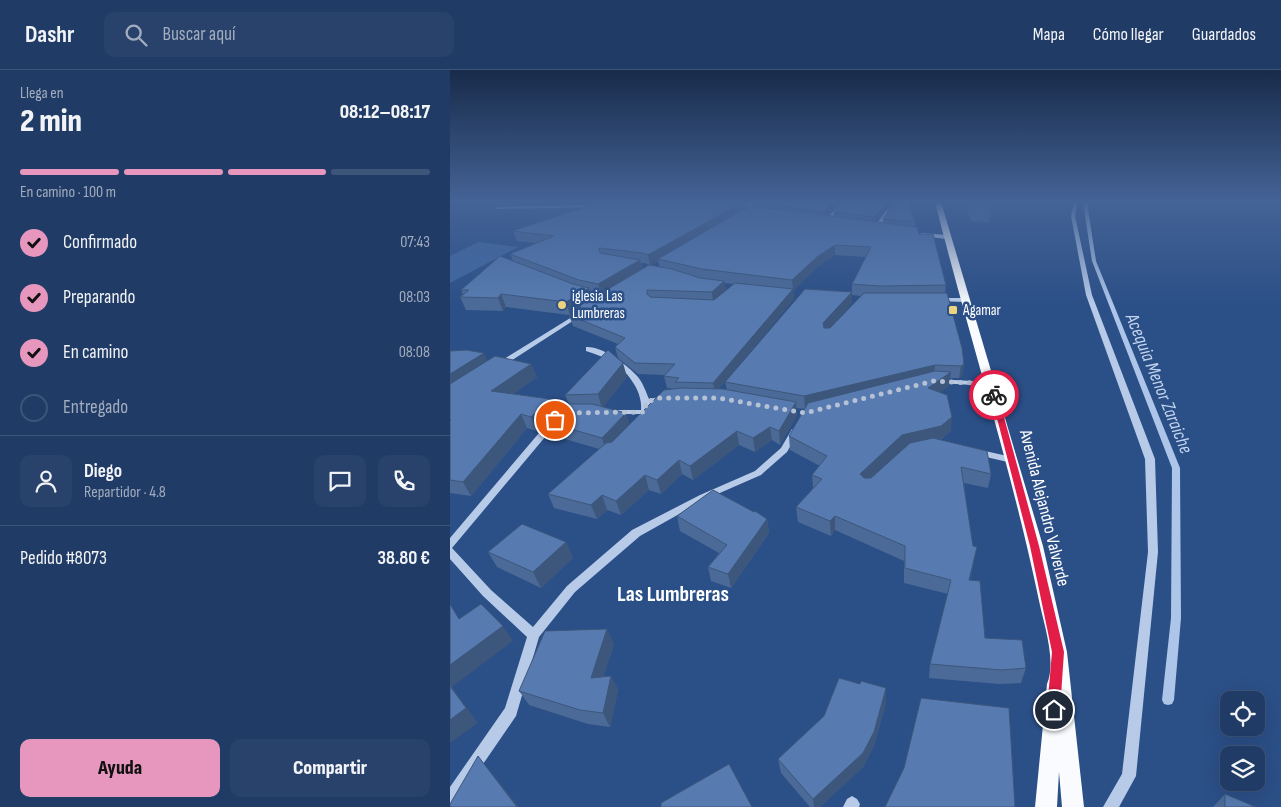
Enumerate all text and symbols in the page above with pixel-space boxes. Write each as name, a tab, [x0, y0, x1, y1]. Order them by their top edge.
search box	[104, 12, 454, 57]
text: Dashr	[25, 20, 74, 49]
icon: search	[122, 21, 150, 49]
text: Buscar aquí	[162, 23, 236, 46]
text: Mapa	[1033, 24, 1065, 45]
text: Cómo llegar	[1093, 24, 1164, 45]
text: Guardados	[1192, 24, 1256, 45]
text: Llega en	[20, 84, 64, 103]
text: 08:12–08:17	[340, 101, 430, 124]
text: 2 min	[20, 102, 82, 141]
text: En camino · 100 m	[20, 183, 116, 202]
icon: check	[20, 229, 48, 257]
text: Confirmado	[63, 231, 137, 254]
text: 07:43	[400, 233, 430, 252]
icon: check	[20, 284, 48, 312]
text: Preparando	[63, 286, 135, 309]
place label: iglesia Las Lumbreras	[572, 287, 625, 323]
text: 08:03	[399, 288, 430, 307]
marker: iglesia Las Lumbreras	[556, 299, 568, 311]
place label: Agamar	[962, 301, 1002, 320]
marker: Agamar	[947, 304, 959, 316]
water label: Acequia Menor Zaraiche	[1120, 309, 1197, 458]
icon: check	[20, 339, 48, 367]
text: En camino	[63, 341, 128, 364]
text: 08:08	[399, 343, 430, 362]
courier	[969, 370, 1019, 420]
icon: bike	[980, 381, 1008, 409]
text: Entregado	[63, 396, 128, 419]
pin	[534, 399, 576, 441]
icon: bag	[541, 406, 569, 434]
street label: Avenida Alejandro Valverde	[1015, 427, 1074, 589]
button: person	[20, 455, 72, 507]
button: chat	[314, 455, 366, 507]
button: phone	[378, 455, 430, 507]
text: Diego	[84, 460, 122, 483]
text: Repartidor · 4.8	[84, 483, 166, 502]
text: Pedido #8073	[20, 547, 107, 570]
text: 38.80 €	[378, 547, 430, 570]
district label: Las Lumbreras	[617, 581, 729, 608]
pin	[1033, 689, 1075, 731]
map controls	[1220, 691, 1265, 791]
button: locate	[1220, 691, 1265, 736]
icon: home	[1040, 696, 1068, 724]
button: Ayuda	[20, 739, 220, 797]
button: Compartir	[230, 739, 430, 797]
button: layers	[1220, 746, 1265, 791]

